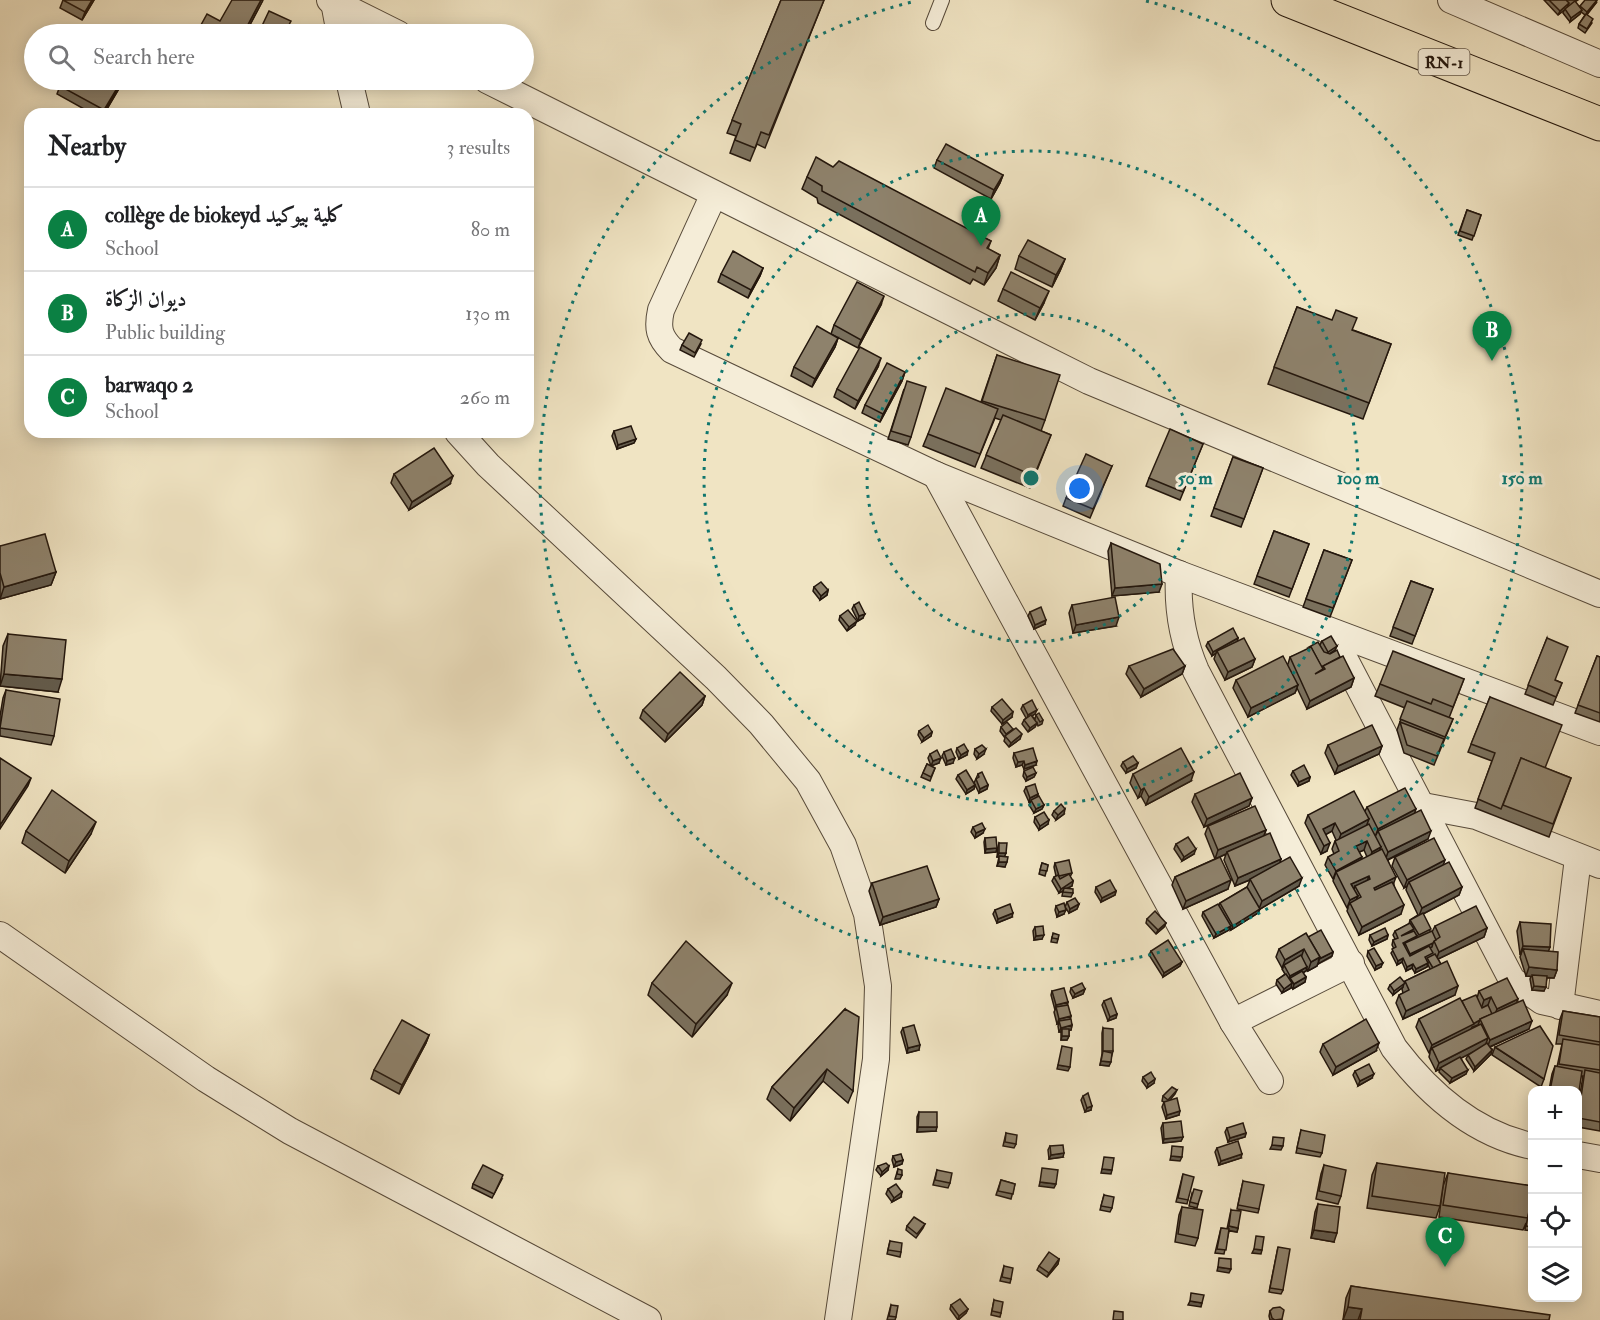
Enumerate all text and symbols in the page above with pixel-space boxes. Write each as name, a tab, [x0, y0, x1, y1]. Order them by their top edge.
search box	[24, 24, 534, 90]
icon: search	[45, 41, 78, 74]
text: Search here	[93, 43, 195, 71]
road number: RN-1	[1418, 49, 1470, 75]
text: Nearby	[48, 131, 126, 163]
text: 3 results	[447, 135, 510, 160]
pin: A	[962, 196, 1000, 246]
text: collège de biokeyd كلية بيوكيد	[105, 201, 344, 229]
text: A	[61, 217, 74, 242]
text: 80 m	[471, 217, 510, 242]
text: School	[105, 236, 159, 261]
text: ديوان الزكاة	[105, 285, 187, 313]
text: B	[61, 301, 74, 326]
text: 130 m	[465, 301, 510, 326]
pin: B	[1472, 312, 1512, 361]
text: Public building	[105, 320, 225, 345]
text: barwaqo 2	[105, 371, 193, 399]
text: C	[60, 385, 75, 410]
text: 260 m	[460, 385, 510, 410]
text: School	[105, 399, 159, 424]
text: 50 m	[1178, 467, 1213, 490]
text: 100 m	[1337, 467, 1380, 490]
text: 150 m	[1501, 467, 1544, 490]
centre of rings	[1021, 468, 1041, 488]
your location	[1065, 474, 1094, 503]
map controls	[1528, 1086, 1582, 1302]
button: +	[1528, 1086, 1582, 1140]
button: −	[1528, 1140, 1582, 1194]
button: locate	[1528, 1194, 1582, 1248]
pin: C	[1426, 1218, 1464, 1267]
button: layers	[1528, 1248, 1582, 1302]

